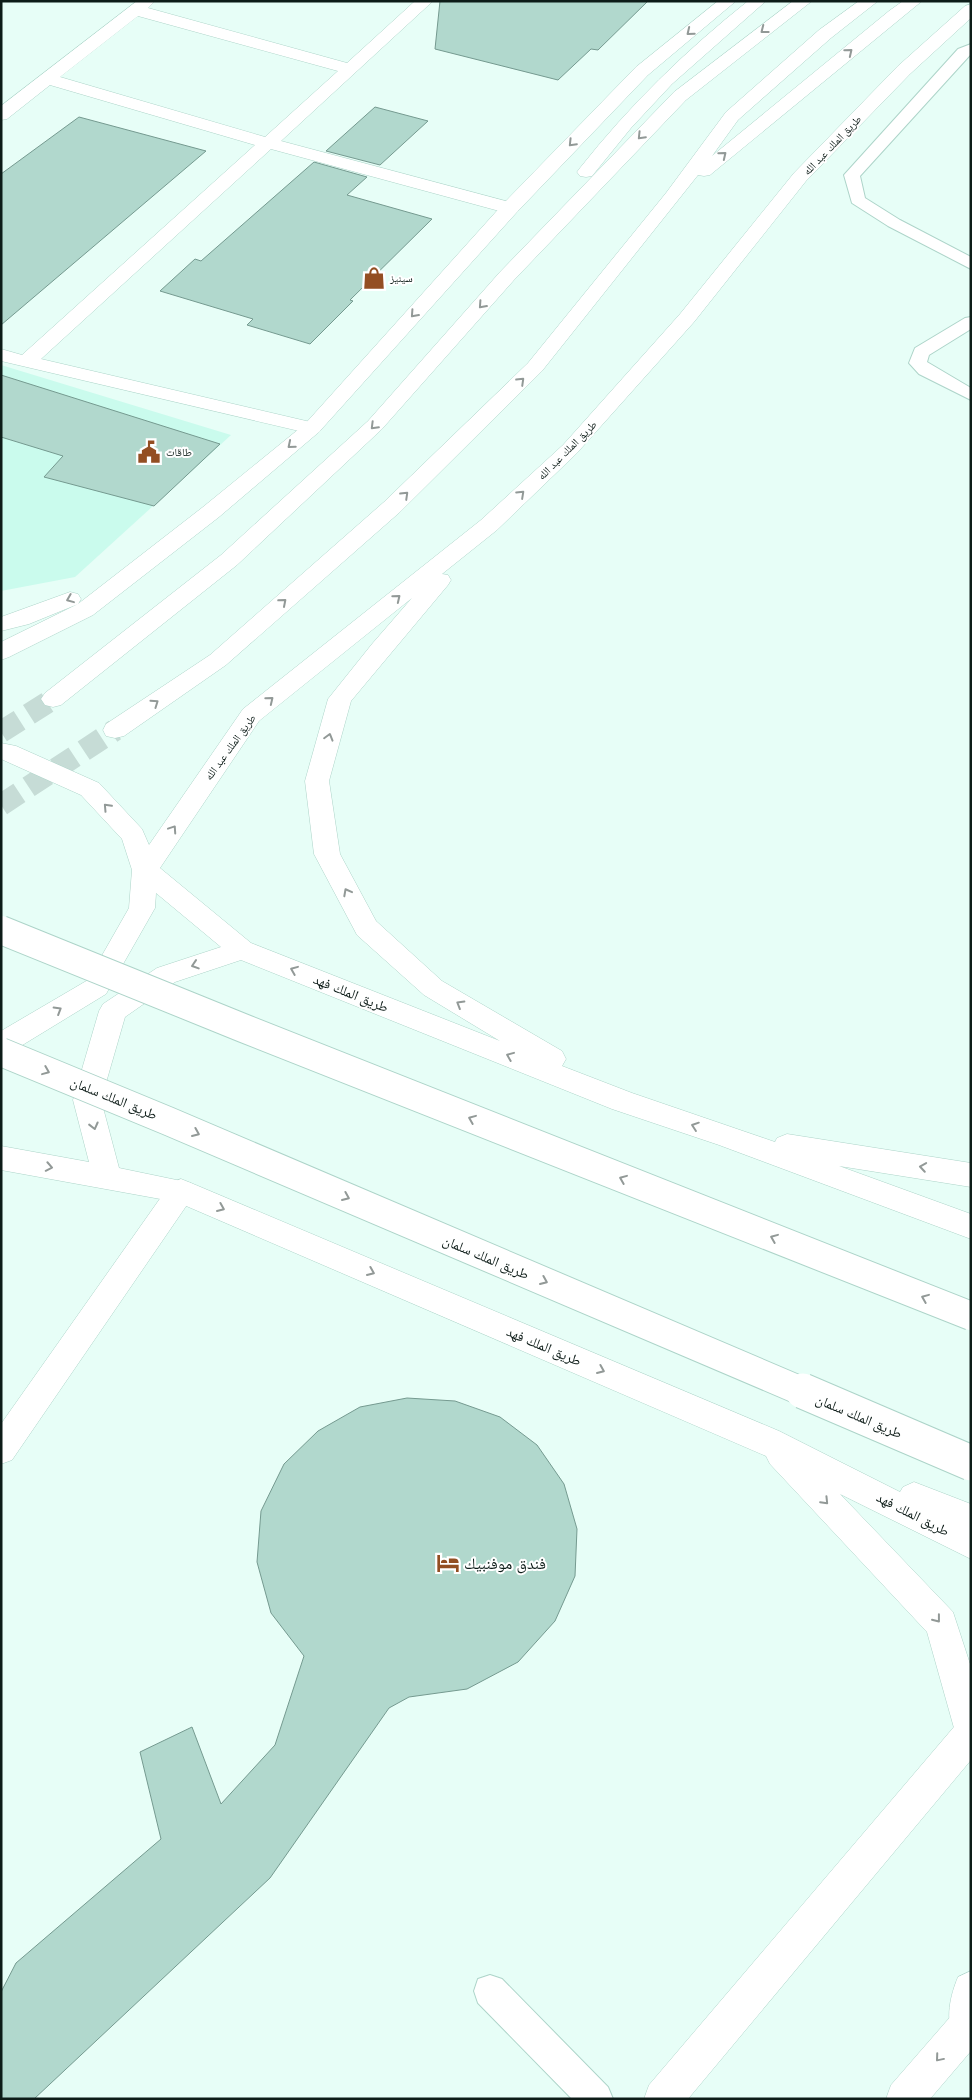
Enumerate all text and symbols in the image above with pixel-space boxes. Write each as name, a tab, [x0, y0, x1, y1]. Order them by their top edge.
one-way arrow	[760, 24, 770, 33]
one-way arrow	[687, 26, 696, 35]
one-way arrow	[843, 49, 852, 58]
street label: طريق الملك عبد الله	[800, 112, 864, 178]
one-way arrow	[638, 130, 647, 139]
one-way arrow	[569, 138, 578, 147]
one-way arrow	[717, 153, 726, 161]
shop icon: سينيز	[361, 265, 387, 291]
place label: سينيز	[389, 271, 413, 285]
one-way arrow	[479, 299, 488, 308]
one-way arrow	[411, 308, 420, 317]
one-way arrow	[515, 378, 524, 387]
street label: طريق الملك عبد الله	[534, 417, 600, 483]
one-way arrow	[370, 420, 379, 429]
public building icon: طاقات	[136, 439, 162, 465]
one-way arrow	[288, 439, 297, 448]
place label: طاقات	[166, 445, 192, 459]
one-way arrow	[516, 491, 525, 500]
one-way arrow	[399, 492, 408, 501]
one-way arrow	[66, 593, 75, 604]
one-way arrow	[391, 596, 400, 604]
one-way arrow	[277, 600, 286, 608]
one-way arrow	[264, 698, 273, 706]
one-way arrow	[150, 700, 159, 709]
street label: طريق الملك عبد الله	[201, 711, 259, 783]
one-way arrow	[324, 733, 334, 741]
one-way arrow	[104, 803, 113, 812]
one-way arrow	[167, 825, 176, 835]
one-way arrow	[343, 888, 353, 897]
one-way arrow	[192, 959, 200, 969]
one-way arrow	[290, 966, 299, 977]
street label: طريق الملك فهد	[310, 970, 391, 1017]
one-way arrow	[457, 1000, 466, 1010]
one-way arrow	[53, 1007, 62, 1017]
one-way arrow	[506, 1052, 515, 1063]
one-way arrow	[41, 1064, 50, 1075]
street label: طريق الملك سلمان	[68, 1072, 160, 1125]
one-way arrow	[468, 1115, 477, 1125]
one-way arrow	[88, 1122, 99, 1131]
one-way arrow	[691, 1122, 700, 1132]
one-way arrow	[191, 1126, 200, 1137]
one-way arrow	[45, 1161, 54, 1172]
one-way arrow	[918, 1163, 927, 1173]
one-way arrow	[619, 1175, 628, 1185]
one-way arrow	[341, 1190, 350, 1201]
one-way arrow	[216, 1202, 225, 1213]
street label: طريق الملك سلمان	[440, 1231, 532, 1284]
one-way arrow	[770, 1234, 779, 1245]
one-way arrow	[366, 1265, 375, 1276]
one-way arrow	[539, 1276, 547, 1286]
one-way arrow	[922, 1294, 930, 1304]
street label: طريق الملك فهد	[503, 1322, 584, 1371]
one-way arrow	[596, 1363, 605, 1374]
street label: طريق الملك سلمان	[813, 1390, 905, 1443]
street label: طريق الملك فهد	[873, 1488, 953, 1541]
one-way arrow	[819, 1496, 828, 1505]
hotel icon: فندق موفنبيك	[435, 1550, 461, 1576]
place label: فندق موفنبيك	[464, 1553, 546, 1574]
one-way arrow	[931, 1614, 940, 1623]
one-way arrow	[936, 2053, 945, 2062]

